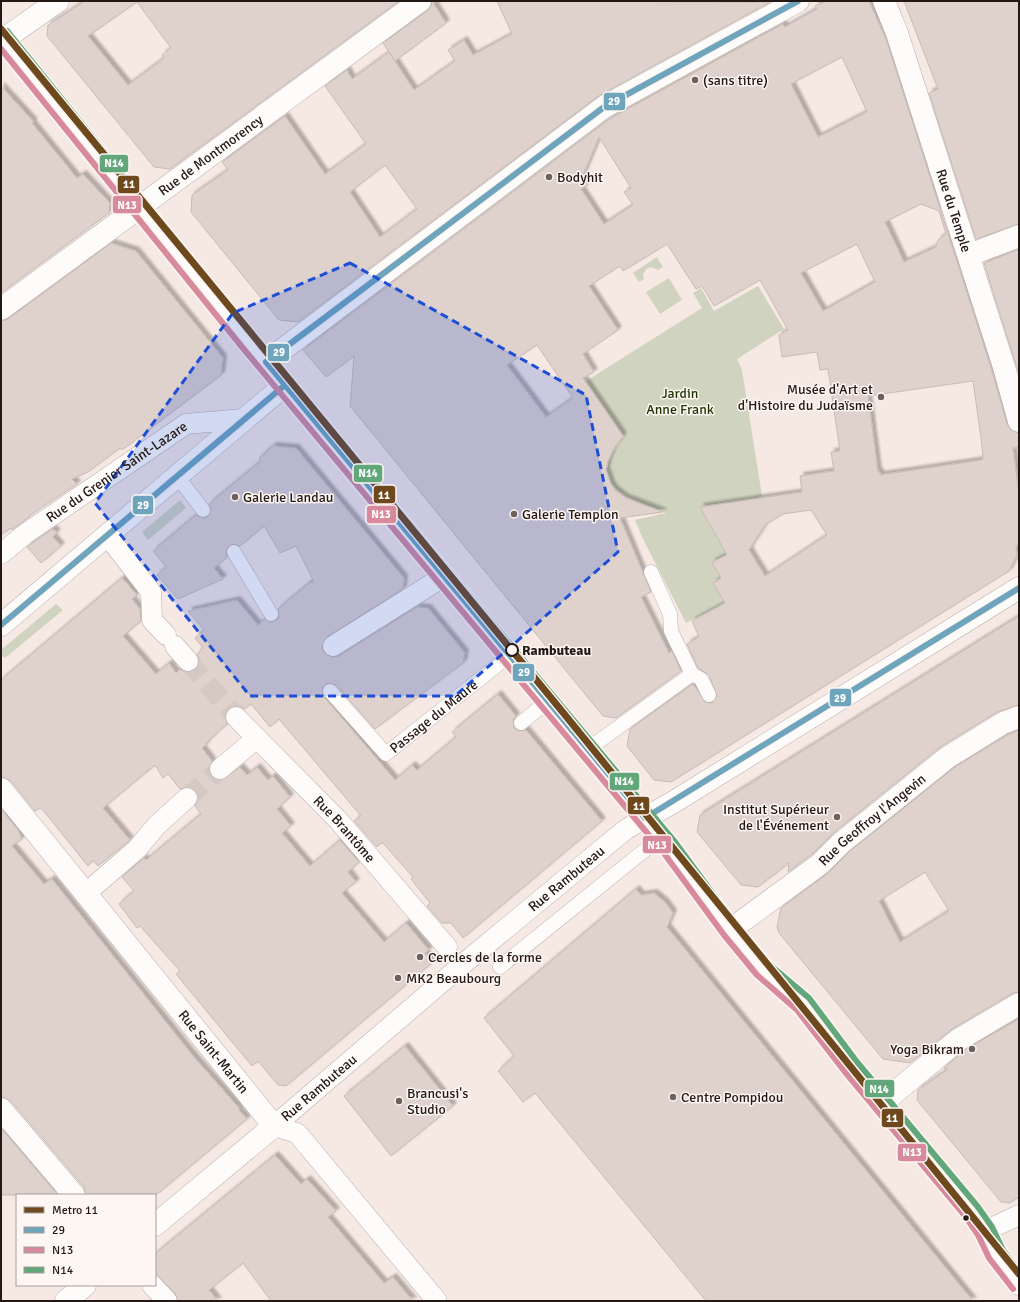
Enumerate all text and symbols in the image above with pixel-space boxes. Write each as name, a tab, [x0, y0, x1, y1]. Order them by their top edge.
place label: (sans titre)	[703, 72, 768, 89]
marker: (sans titre)	[690, 75, 700, 85]
line badge: 29	[603, 92, 626, 111]
text: 29	[608, 95, 620, 108]
street label: Rue de Montmorency	[155, 111, 267, 199]
line badge: N14	[99, 154, 129, 173]
text: N14	[104, 157, 124, 170]
street label: Rue du Temple	[932, 167, 975, 254]
place label: Bodyhit	[557, 169, 603, 186]
marker: Bodyhit	[544, 172, 554, 182]
line badge: 11	[117, 175, 140, 194]
text: 11	[123, 178, 135, 191]
line badge: N13	[112, 195, 142, 214]
text: N13	[117, 199, 137, 212]
line badge: 29	[267, 343, 290, 362]
text: 29	[273, 346, 285, 359]
place label: Musée d'Art et d'Histoire du Judaïsme	[738, 381, 873, 414]
park label: Jardin Anne Frank	[646, 385, 714, 418]
marker: Musée d'Art et d'Histoire du Judaïsme	[876, 392, 886, 402]
street label: Rue du Grenier Saint-Lazare	[43, 418, 191, 526]
line badge: N14	[353, 464, 383, 483]
text: N14	[358, 467, 378, 480]
line badge: 11	[373, 485, 396, 504]
place label: Galerie Landau	[243, 489, 333, 506]
text: 11	[378, 489, 390, 502]
marker: Galerie Landau	[230, 492, 240, 502]
line badge: 29	[132, 495, 154, 515]
text: 29	[137, 499, 149, 512]
line badge: N13	[366, 505, 397, 524]
place label: Galerie Templon	[522, 506, 619, 523]
text: N13	[371, 508, 391, 521]
marker: Galerie Templon	[509, 509, 519, 519]
place label: Rambuteau	[522, 642, 591, 659]
marker: Rambuteau	[505, 643, 519, 657]
line badge: 29	[512, 663, 535, 682]
text: 29	[518, 666, 530, 679]
street label: Passage du Maure	[386, 676, 481, 757]
line badge: 29	[829, 688, 852, 707]
text: 29	[834, 692, 846, 705]
street label: Rue Geoffroy l'Angevin	[815, 770, 929, 870]
line badge: N14	[609, 772, 640, 791]
text: N14	[614, 775, 634, 788]
street label: Rue Brantôme	[310, 792, 379, 866]
line badge: 11	[627, 796, 650, 815]
text: 11	[633, 800, 645, 813]
place label: Institut Supérieur de l'Événement	[723, 801, 830, 834]
marker: Institut Supérieur de l'Événement	[832, 812, 842, 822]
line badge: N13	[642, 835, 672, 854]
text: N13	[647, 839, 667, 852]
street label: Rue Rambuteau	[525, 842, 608, 915]
place label: Cercles de la forme	[428, 949, 542, 966]
marker: Cercles de la forme	[415, 952, 425, 962]
place label: MK2 Beaubourg	[406, 970, 501, 987]
marker: MK2 Beaubourg	[393, 973, 403, 983]
street label: Rue Saint-Martin	[175, 1007, 252, 1097]
place label: Yoga Bikram	[890, 1041, 964, 1058]
marker: Yoga Bikram	[967, 1044, 977, 1054]
street label: Rue Rambuteau	[278, 1051, 360, 1125]
line badge: N14	[864, 1079, 895, 1098]
text: N14	[869, 1083, 889, 1096]
place label: Brancusi's Studio	[407, 1085, 468, 1118]
place label: Centre Pompidou	[681, 1089, 783, 1106]
marker: Centre Pompidou	[668, 1092, 678, 1102]
marker: Brancusi's Studio	[394, 1096, 404, 1106]
line badge: 11	[881, 1108, 904, 1128]
text: 11	[886, 1112, 898, 1125]
line badge: N13	[897, 1143, 927, 1162]
text: N13	[902, 1146, 922, 1159]
legend	[16, 1194, 156, 1286]
text: Metro 11	[52, 1203, 98, 1218]
unlabelled marker	[961, 1213, 971, 1223]
text: 29	[52, 1223, 65, 1238]
text: N13	[52, 1243, 73, 1258]
text: N14	[52, 1263, 74, 1278]

